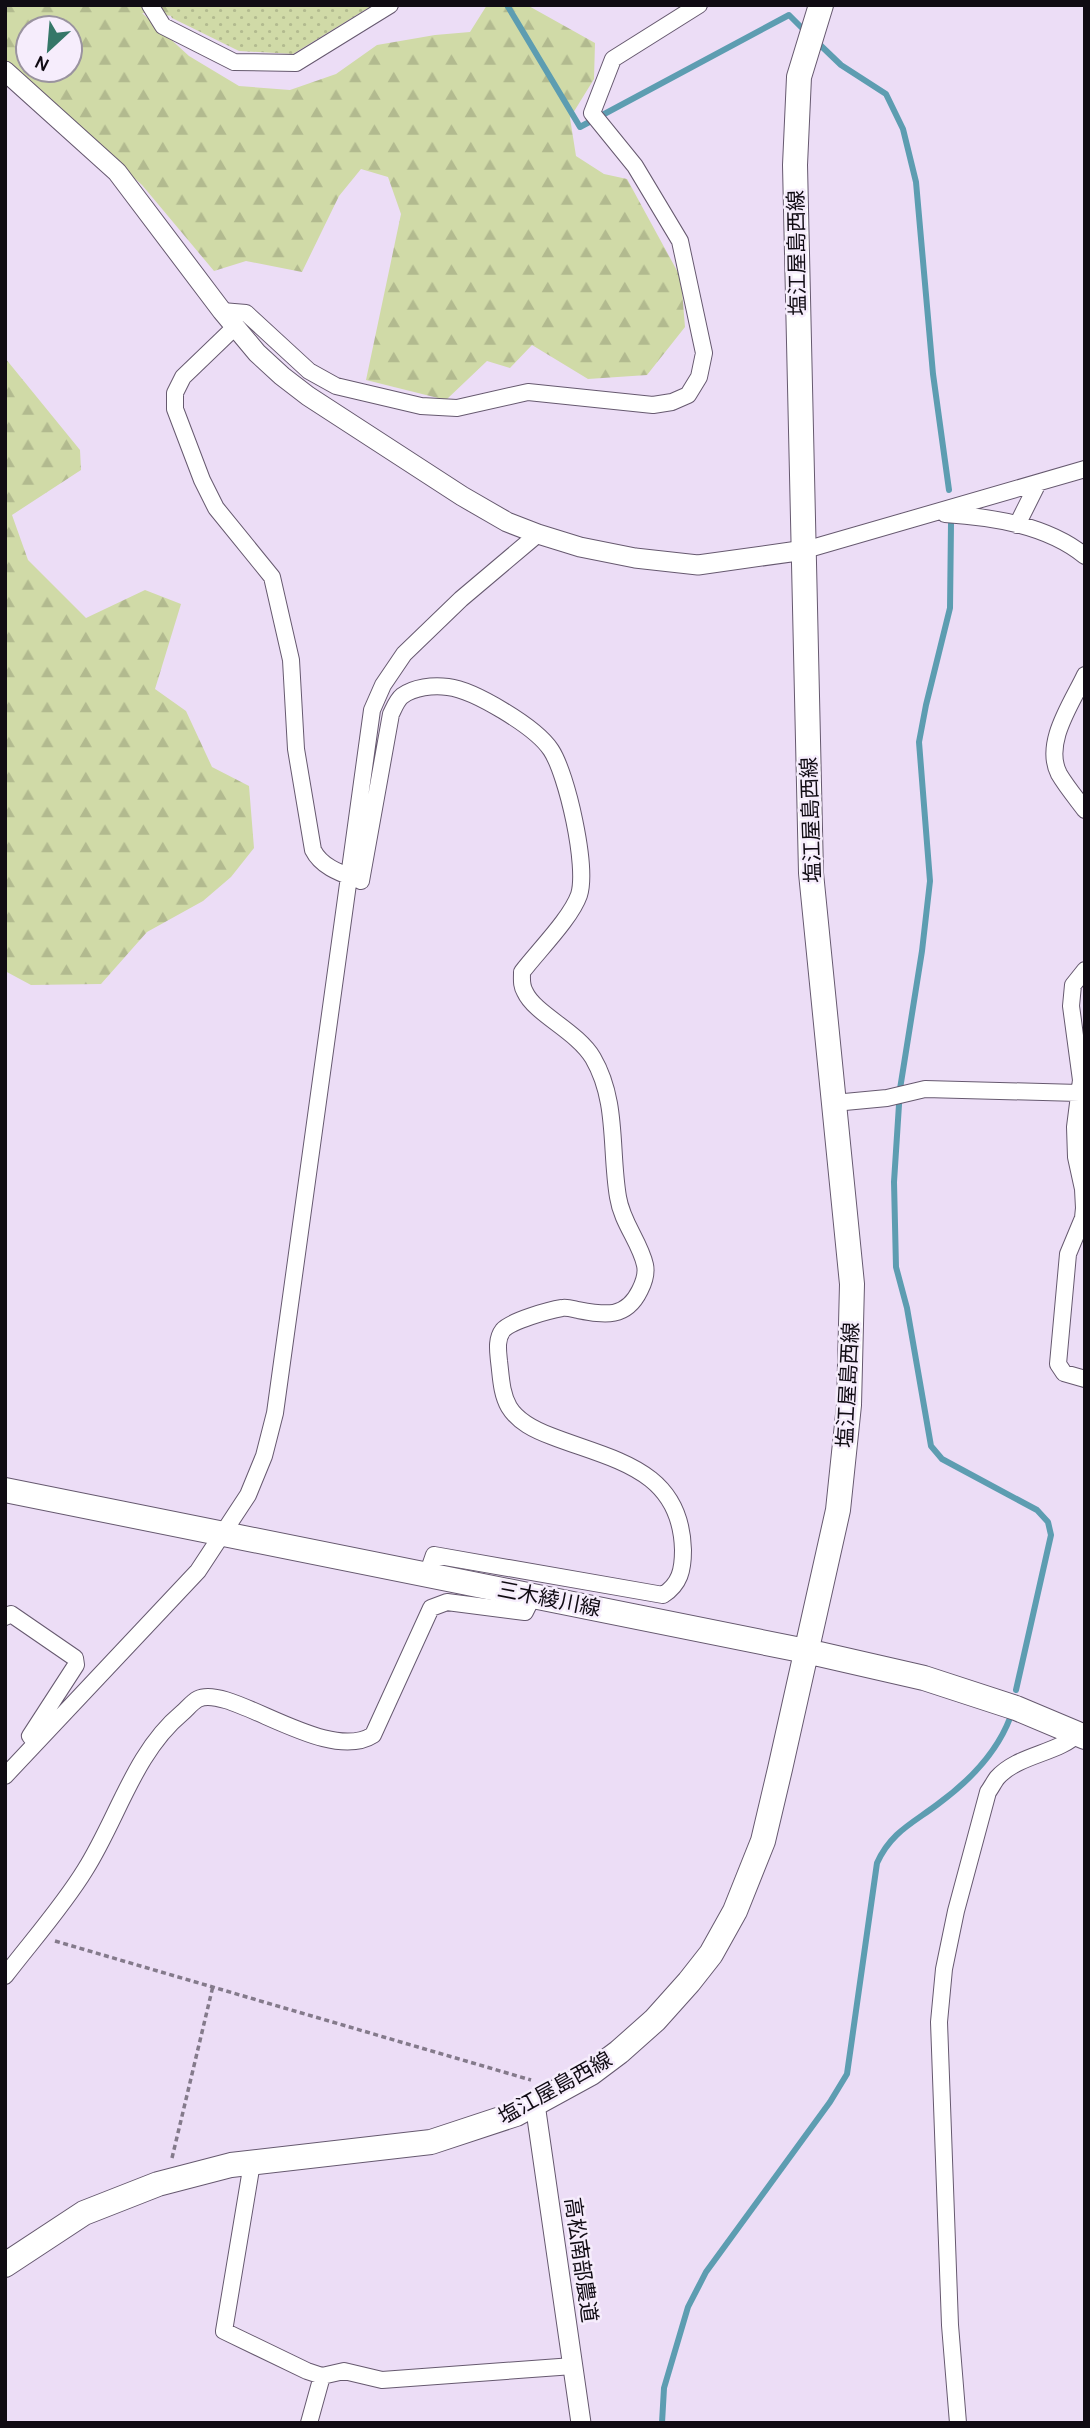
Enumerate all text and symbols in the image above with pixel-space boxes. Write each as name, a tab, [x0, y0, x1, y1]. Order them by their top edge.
north arrow	[14, 14, 84, 84]
text: N	[31, 51, 53, 76]
street label: 塩江屋島西線	[784, 190, 810, 316]
street label: 塩江屋島西線	[797, 757, 825, 883]
street label: 塩江屋島西線	[833, 1321, 863, 1449]
street label: 三木綾川線	[495, 1577, 603, 1621]
street label: 塩江屋島西線	[494, 2047, 616, 2129]
street label: 高松南部農道	[560, 2196, 602, 2324]

